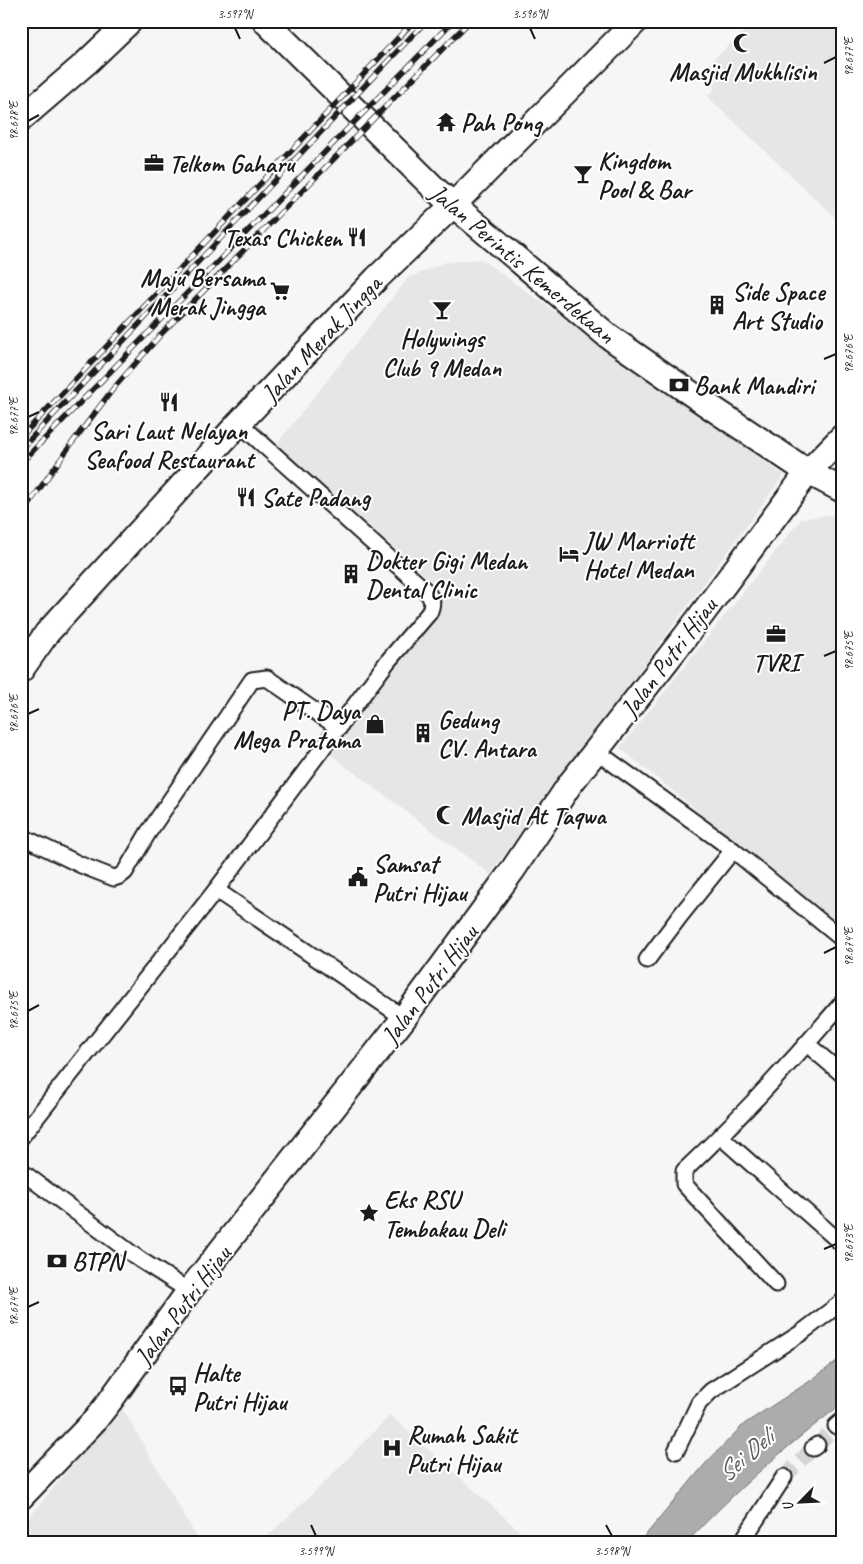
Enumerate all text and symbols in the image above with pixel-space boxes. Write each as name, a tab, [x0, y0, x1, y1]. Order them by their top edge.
text: 3.597°N	[218, 6, 254, 22]
text: 3.596°N	[513, 6, 549, 22]
mosque icon: Masjid Mukhlisin	[732, 32, 754, 54]
text: 98.677°E	[841, 36, 857, 77]
place label: Masjid Mukhlisin	[669, 56, 817, 88]
text: 98.678°E	[6, 100, 22, 141]
place label: Pah Pong	[461, 107, 544, 139]
temple icon: Pah Pong	[435, 111, 457, 133]
place label: Kingdom Pool & Bar	[598, 145, 694, 206]
place label: Telkom Gaharu	[169, 148, 297, 180]
office icon: Telkom Gaharu	[143, 152, 165, 174]
bar icon: Kingdom Pool & Bar	[572, 163, 594, 185]
street label: Jalan Perintis Kemerdekaan	[422, 176, 622, 351]
place label: Texas Chicken	[224, 222, 344, 254]
restaurant icon: Texas Chicken	[346, 226, 368, 248]
place label: Maju Bersama Merak Jingga	[140, 262, 267, 323]
street label: Jalan Merak Jingga	[254, 266, 391, 410]
place label: Side Space Art Studio	[732, 276, 827, 337]
supermarket icon: Maju Bersama Merak Jingga	[269, 280, 291, 302]
building icon: Side Space Art Studio	[706, 294, 728, 316]
bar icon: Holywings Club 9 Medan	[431, 299, 453, 321]
place label: Holywings Club 9 Medan	[383, 323, 502, 384]
text: 98.676°E	[841, 333, 857, 374]
place label: Bank Mandiri	[694, 370, 817, 402]
bank icon: Bank Mandiri	[668, 374, 690, 396]
restaurant icon: Sari Laut Nelayan Seafood Restaurant	[158, 391, 180, 413]
text: 98.677°E	[6, 396, 22, 437]
place label: Sari Laut Nelayan Seafood Restaurant	[84, 415, 257, 476]
place label: Sate Padang	[261, 482, 372, 514]
restaurant icon: Sate Padang	[235, 486, 257, 508]
place label: JW Marriott Hotel Medan	[582, 525, 697, 586]
hotel icon: JW Marriott Hotel Medan	[558, 543, 580, 565]
place label: Dokter Gigi Medan Dental Clinic	[366, 545, 529, 606]
building icon: Dokter Gigi Medan Dental Clinic	[340, 563, 362, 585]
street label: Jalan Putri Hijau	[613, 590, 725, 725]
office icon: TVRI	[765, 623, 787, 645]
text: 98.675°E	[841, 630, 857, 671]
place label: TVRI	[753, 647, 805, 679]
text: 98.676°E	[6, 693, 22, 734]
place label: PT. Daya Mega Pratama	[233, 695, 362, 756]
place label: Gedung CV. Antara	[438, 704, 538, 765]
shop icon: PT. Daya Mega Pratama	[364, 713, 386, 735]
building icon: Gedung CV. Antara	[412, 722, 434, 744]
place label: Masjid At Taqwa	[461, 800, 607, 832]
mosque icon: Masjid At Taqwa	[435, 804, 457, 826]
place label: Samsat Putri Hijau	[373, 848, 469, 909]
public building icon: Samsat Putri Hijau	[347, 866, 369, 888]
street label: Jalan Putri Hijau	[374, 917, 486, 1052]
text: 98.674°E	[841, 926, 857, 967]
text: 98.675°E	[6, 990, 22, 1031]
place label: Eks RSU Tembakau Deli	[384, 1184, 508, 1245]
place icon: Eks RSU Tembakau Deli	[358, 1202, 380, 1224]
text: 98.673°E	[841, 1223, 857, 1264]
street label: Jalan Putri Hijau	[127, 1238, 239, 1373]
place label: BTPN	[72, 1246, 128, 1278]
bank icon: BTPN	[46, 1250, 68, 1272]
text: 98.674°E	[6, 1286, 22, 1327]
place label: Halte Putri Hijau	[193, 1357, 289, 1418]
bus stop icon: Halte Putri Hijau	[167, 1375, 189, 1397]
water label: Sei Deli	[710, 1418, 785, 1489]
place label: Rumah Sakit Putri Hijau	[407, 1419, 519, 1480]
hospital icon: Rumah Sakit Putri Hijau	[381, 1437, 403, 1459]
north arrow	[776, 1476, 826, 1526]
text: U	[778, 1498, 798, 1514]
text: 3.599°N	[299, 1543, 335, 1559]
text: 3.598°N	[595, 1543, 631, 1559]

